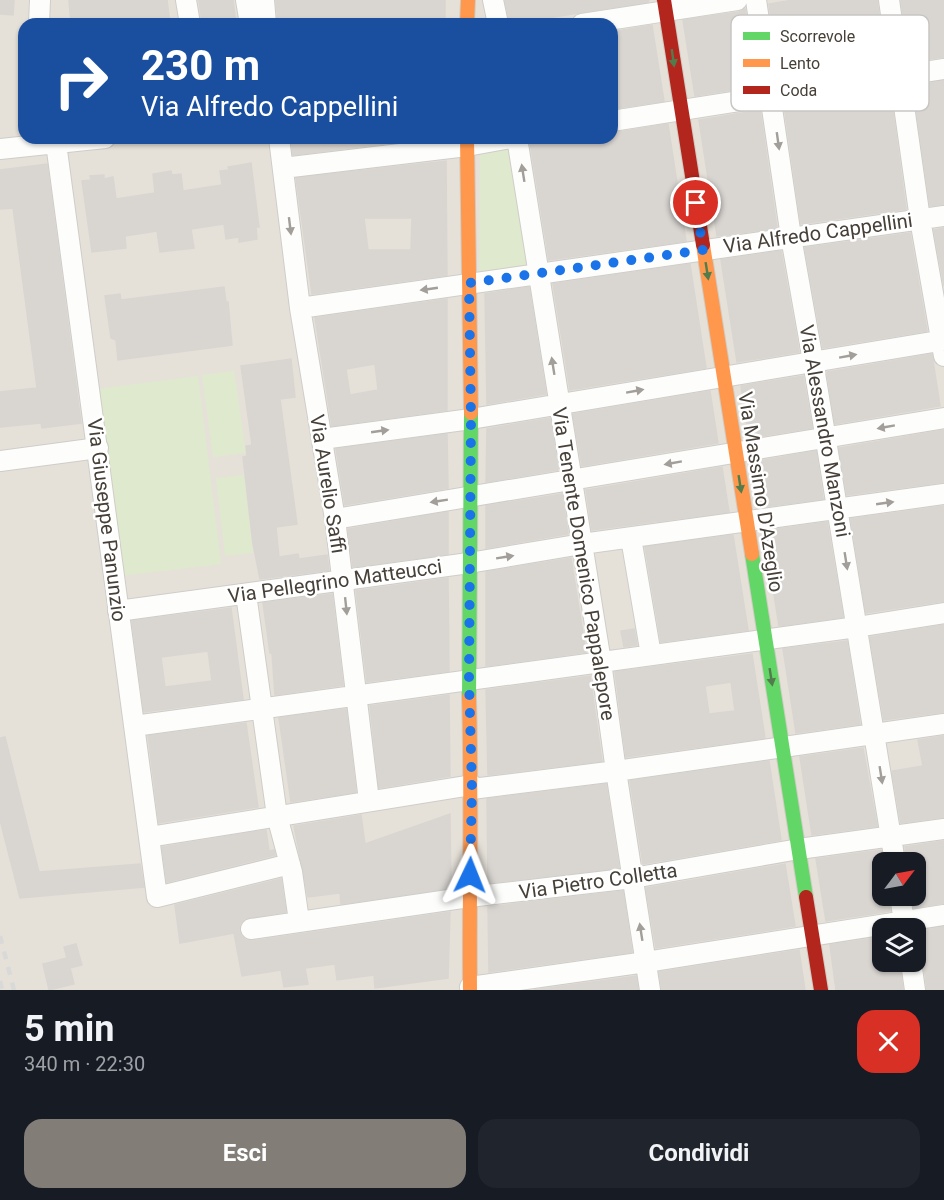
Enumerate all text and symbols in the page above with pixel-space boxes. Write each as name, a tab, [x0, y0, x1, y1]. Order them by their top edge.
legend	[731, 15, 929, 111]
text: Scorrevole	[780, 27, 855, 46]
text: 230 m	[141, 41, 260, 90]
icon: right	[42, 42, 120, 120]
one-way arrow	[668, 48, 677, 67]
text: Lento	[780, 54, 820, 73]
text: Coda	[780, 81, 817, 100]
text: Via Alfredo Cappellini	[141, 91, 398, 123]
one-way arrow	[773, 132, 782, 151]
one-way arrow	[518, 164, 527, 183]
pin	[670, 177, 721, 228]
icon: arrive	[679, 186, 712, 219]
street label: Via Alfredo Cappellini	[722, 208, 914, 258]
one-way arrow	[285, 217, 295, 236]
one-way arrow	[702, 262, 711, 281]
one-way arrow	[419, 284, 438, 293]
street label: Via Alessandro Manzoni	[794, 323, 856, 539]
one-way arrow	[838, 351, 857, 360]
one-way arrow	[548, 356, 557, 375]
one-way arrow	[625, 386, 644, 395]
street label: Via Massimo D'Azeglio	[733, 390, 789, 594]
street label: Via Tenente Domenico Pappalepore	[547, 406, 621, 722]
street label: Via Aurelio Saffi	[305, 413, 351, 555]
street label: Via Giuseppe Panunzio	[83, 417, 131, 623]
one-way arrow	[877, 423, 896, 432]
one-way arrow	[370, 427, 389, 436]
one-way arrow	[664, 459, 683, 468]
one-way arrow	[736, 475, 745, 494]
one-way arrow	[430, 497, 449, 506]
one-way arrow	[875, 498, 894, 507]
one-way arrow	[495, 552, 514, 561]
one-way arrow	[842, 552, 851, 571]
street label: Via Pellegrino Matteucci	[226, 554, 444, 608]
one-way arrow	[341, 597, 351, 616]
one-way arrow	[767, 668, 776, 687]
one-way arrow	[876, 765, 885, 784]
position arrow	[438, 843, 502, 907]
north arrow	[872, 852, 926, 906]
map controls	[872, 852, 926, 972]
street label: Via Pietro Colletta	[517, 858, 679, 904]
button: layers	[872, 918, 926, 972]
one-way arrow	[636, 923, 645, 942]
text: 5 min	[24, 1008, 115, 1050]
button: close	[857, 1010, 920, 1073]
text: 340 m · 22:30	[24, 1052, 145, 1076]
button: Esci	[24, 1119, 466, 1188]
button: Condividi	[478, 1119, 920, 1188]

